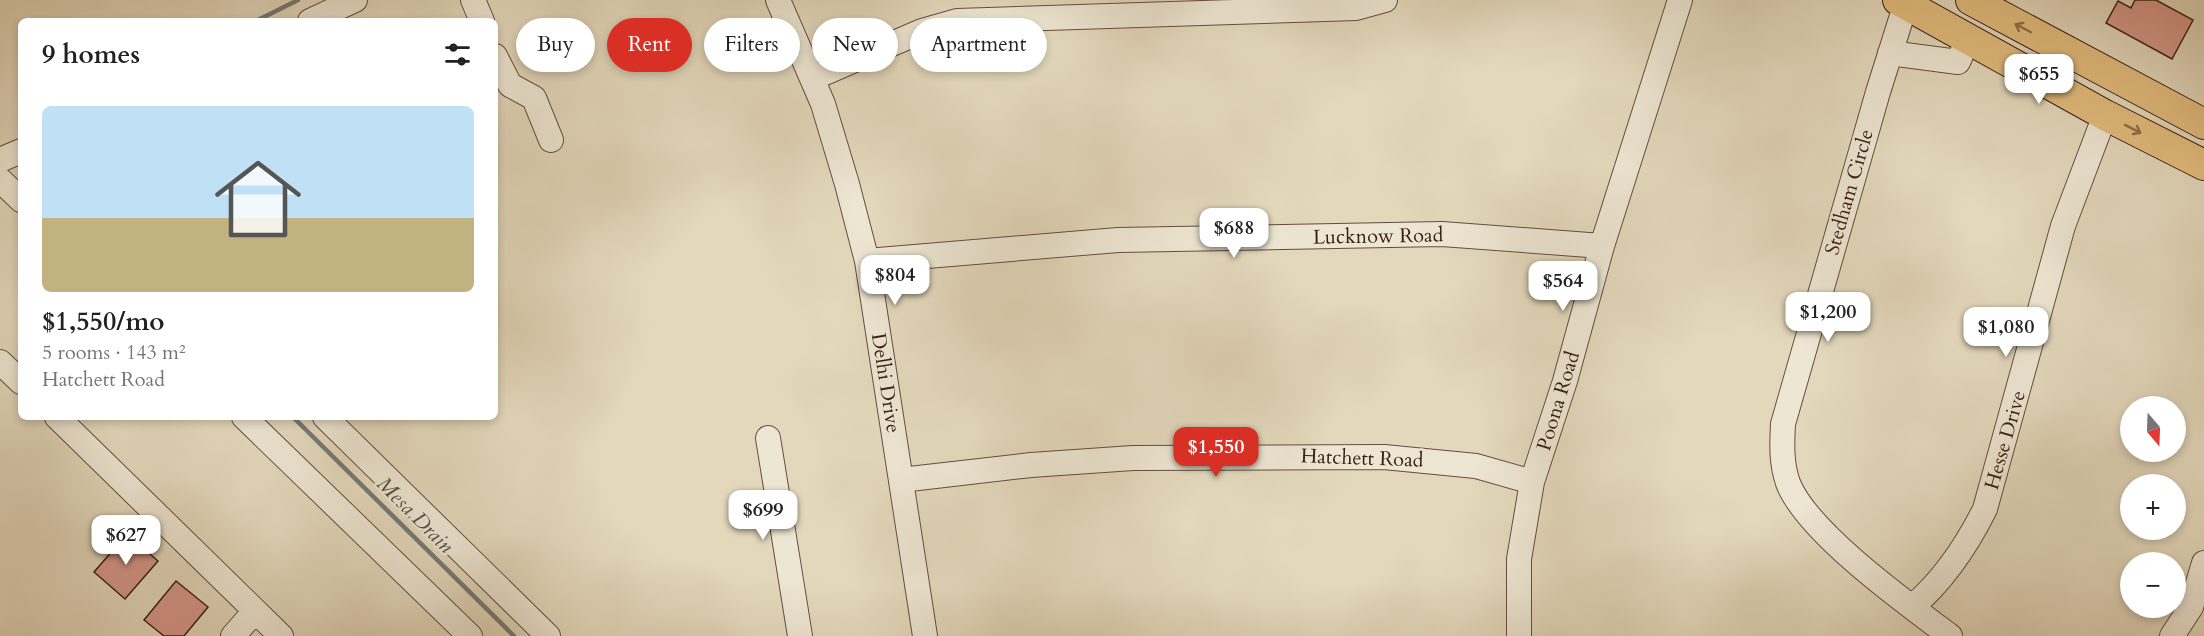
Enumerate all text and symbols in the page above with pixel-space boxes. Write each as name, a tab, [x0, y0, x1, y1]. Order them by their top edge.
chip: Buy	[516, 18, 595, 72]
chip: Rent	[607, 18, 692, 72]
chip: Filters	[704, 18, 800, 72]
chip: New	[812, 18, 898, 72]
chip: Apartment	[910, 18, 1047, 72]
one-way arrow	[2014, 22, 2032, 33]
text: 9 homes	[42, 37, 140, 72]
icon: filters	[441, 38, 474, 71]
pin: $655	[2003, 54, 2075, 105]
text: $655	[2019, 60, 2059, 87]
one-way arrow	[2124, 123, 2141, 135]
street label: Stedham Circle	[1818, 126, 1880, 258]
icon: home	[204, 145, 312, 253]
pin: $688	[1198, 208, 1270, 259]
text: $688	[1214, 214, 1254, 241]
street label: Lucknow Road	[1313, 221, 1444, 251]
pin: $804	[859, 255, 931, 306]
text: $804	[875, 261, 915, 288]
pin: $564	[1527, 261, 1599, 312]
text: $564	[1543, 267, 1583, 294]
pin: $1,200	[1779, 292, 1877, 343]
text: $1,200	[1799, 298, 1857, 325]
text: $1,550/mo	[42, 304, 165, 339]
pin: $1,080	[1957, 307, 2055, 358]
text: $1,080	[1977, 313, 2035, 340]
street label: Delhi Drive	[865, 331, 907, 435]
text: 5 rooms · 143 m²	[42, 339, 186, 366]
street label: Poona Road	[1530, 348, 1586, 454]
text: Hatchett Road	[42, 366, 165, 393]
street label: Hesse Drive	[1978, 387, 2032, 493]
north arrow	[2120, 396, 2186, 462]
map controls	[2120, 396, 2186, 618]
pin: $1,550	[1167, 427, 1265, 478]
text: $1,550	[1187, 433, 1245, 460]
street label: Hatchett Road	[1300, 442, 1424, 474]
water label: Mesa Drain	[370, 470, 460, 560]
button: +	[2120, 474, 2186, 540]
pin: $699	[727, 490, 799, 541]
text: $699	[743, 496, 783, 523]
pin: $627	[90, 515, 162, 566]
text: $627	[106, 521, 146, 548]
button: −	[2120, 552, 2186, 618]

